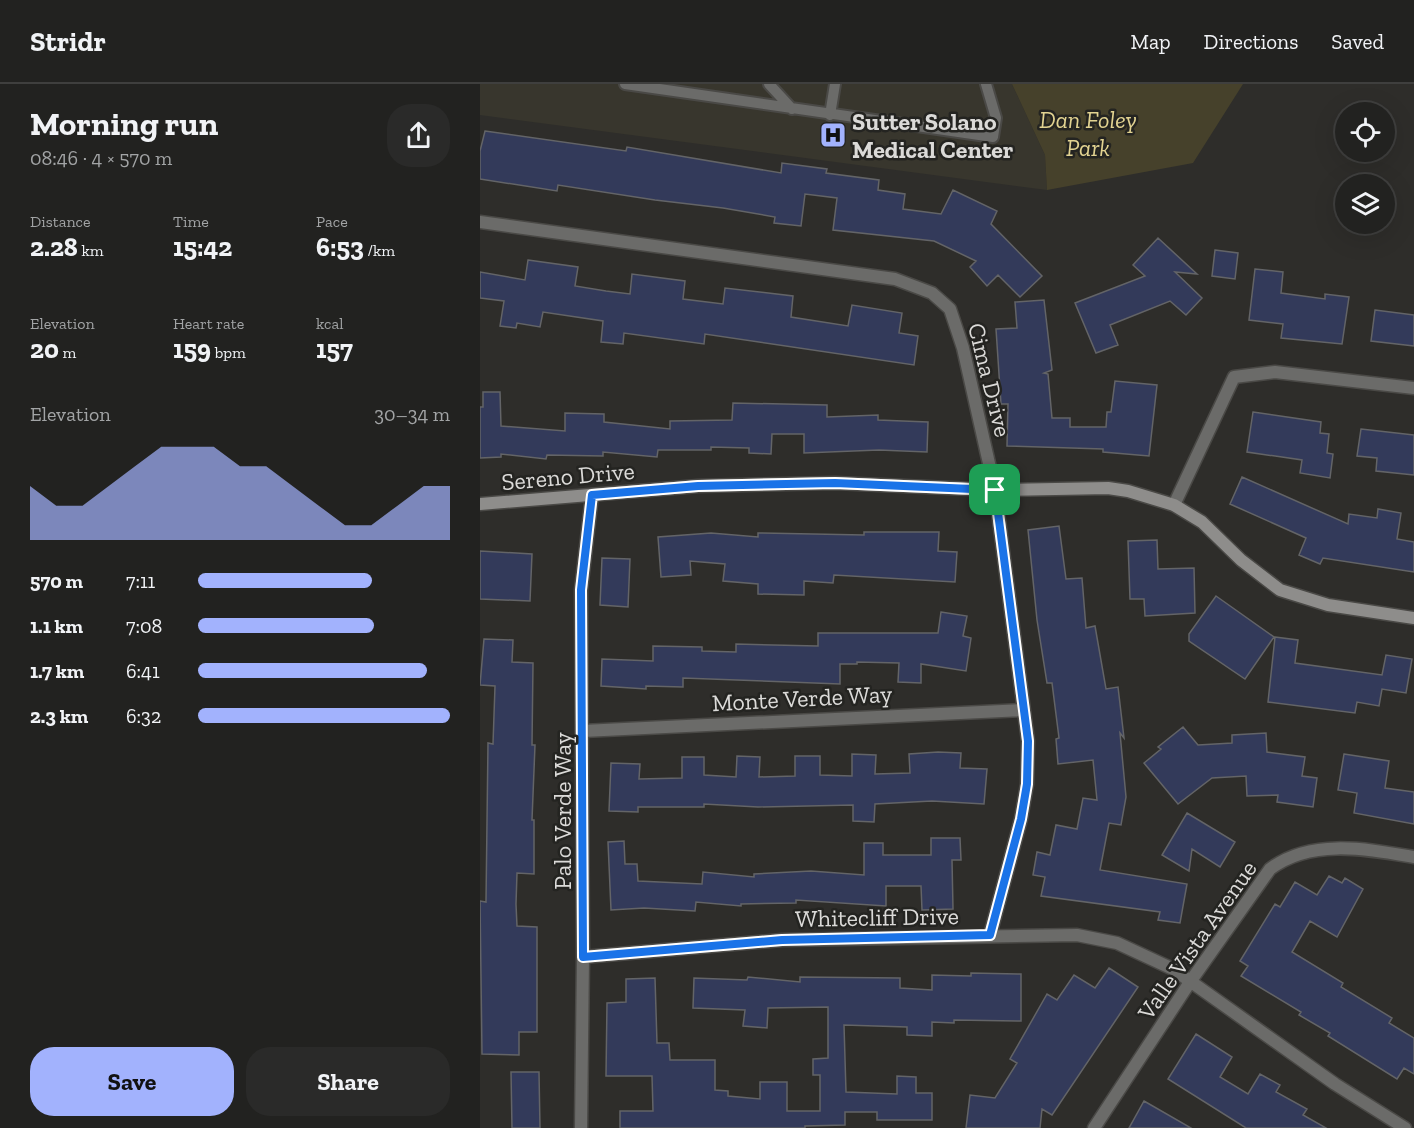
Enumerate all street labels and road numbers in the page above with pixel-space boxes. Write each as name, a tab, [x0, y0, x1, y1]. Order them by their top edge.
street label: Cima Drive	[962, 320, 1018, 440]
street label: Sereno Drive	[500, 456, 636, 496]
street label: Monte Verde Way	[711, 679, 894, 717]
street label: Palo Verde Way	[548, 731, 577, 890]
street label: Valle Vista Avenue	[1131, 855, 1263, 1026]
street label: Whitecliff Drive	[795, 901, 959, 933]

